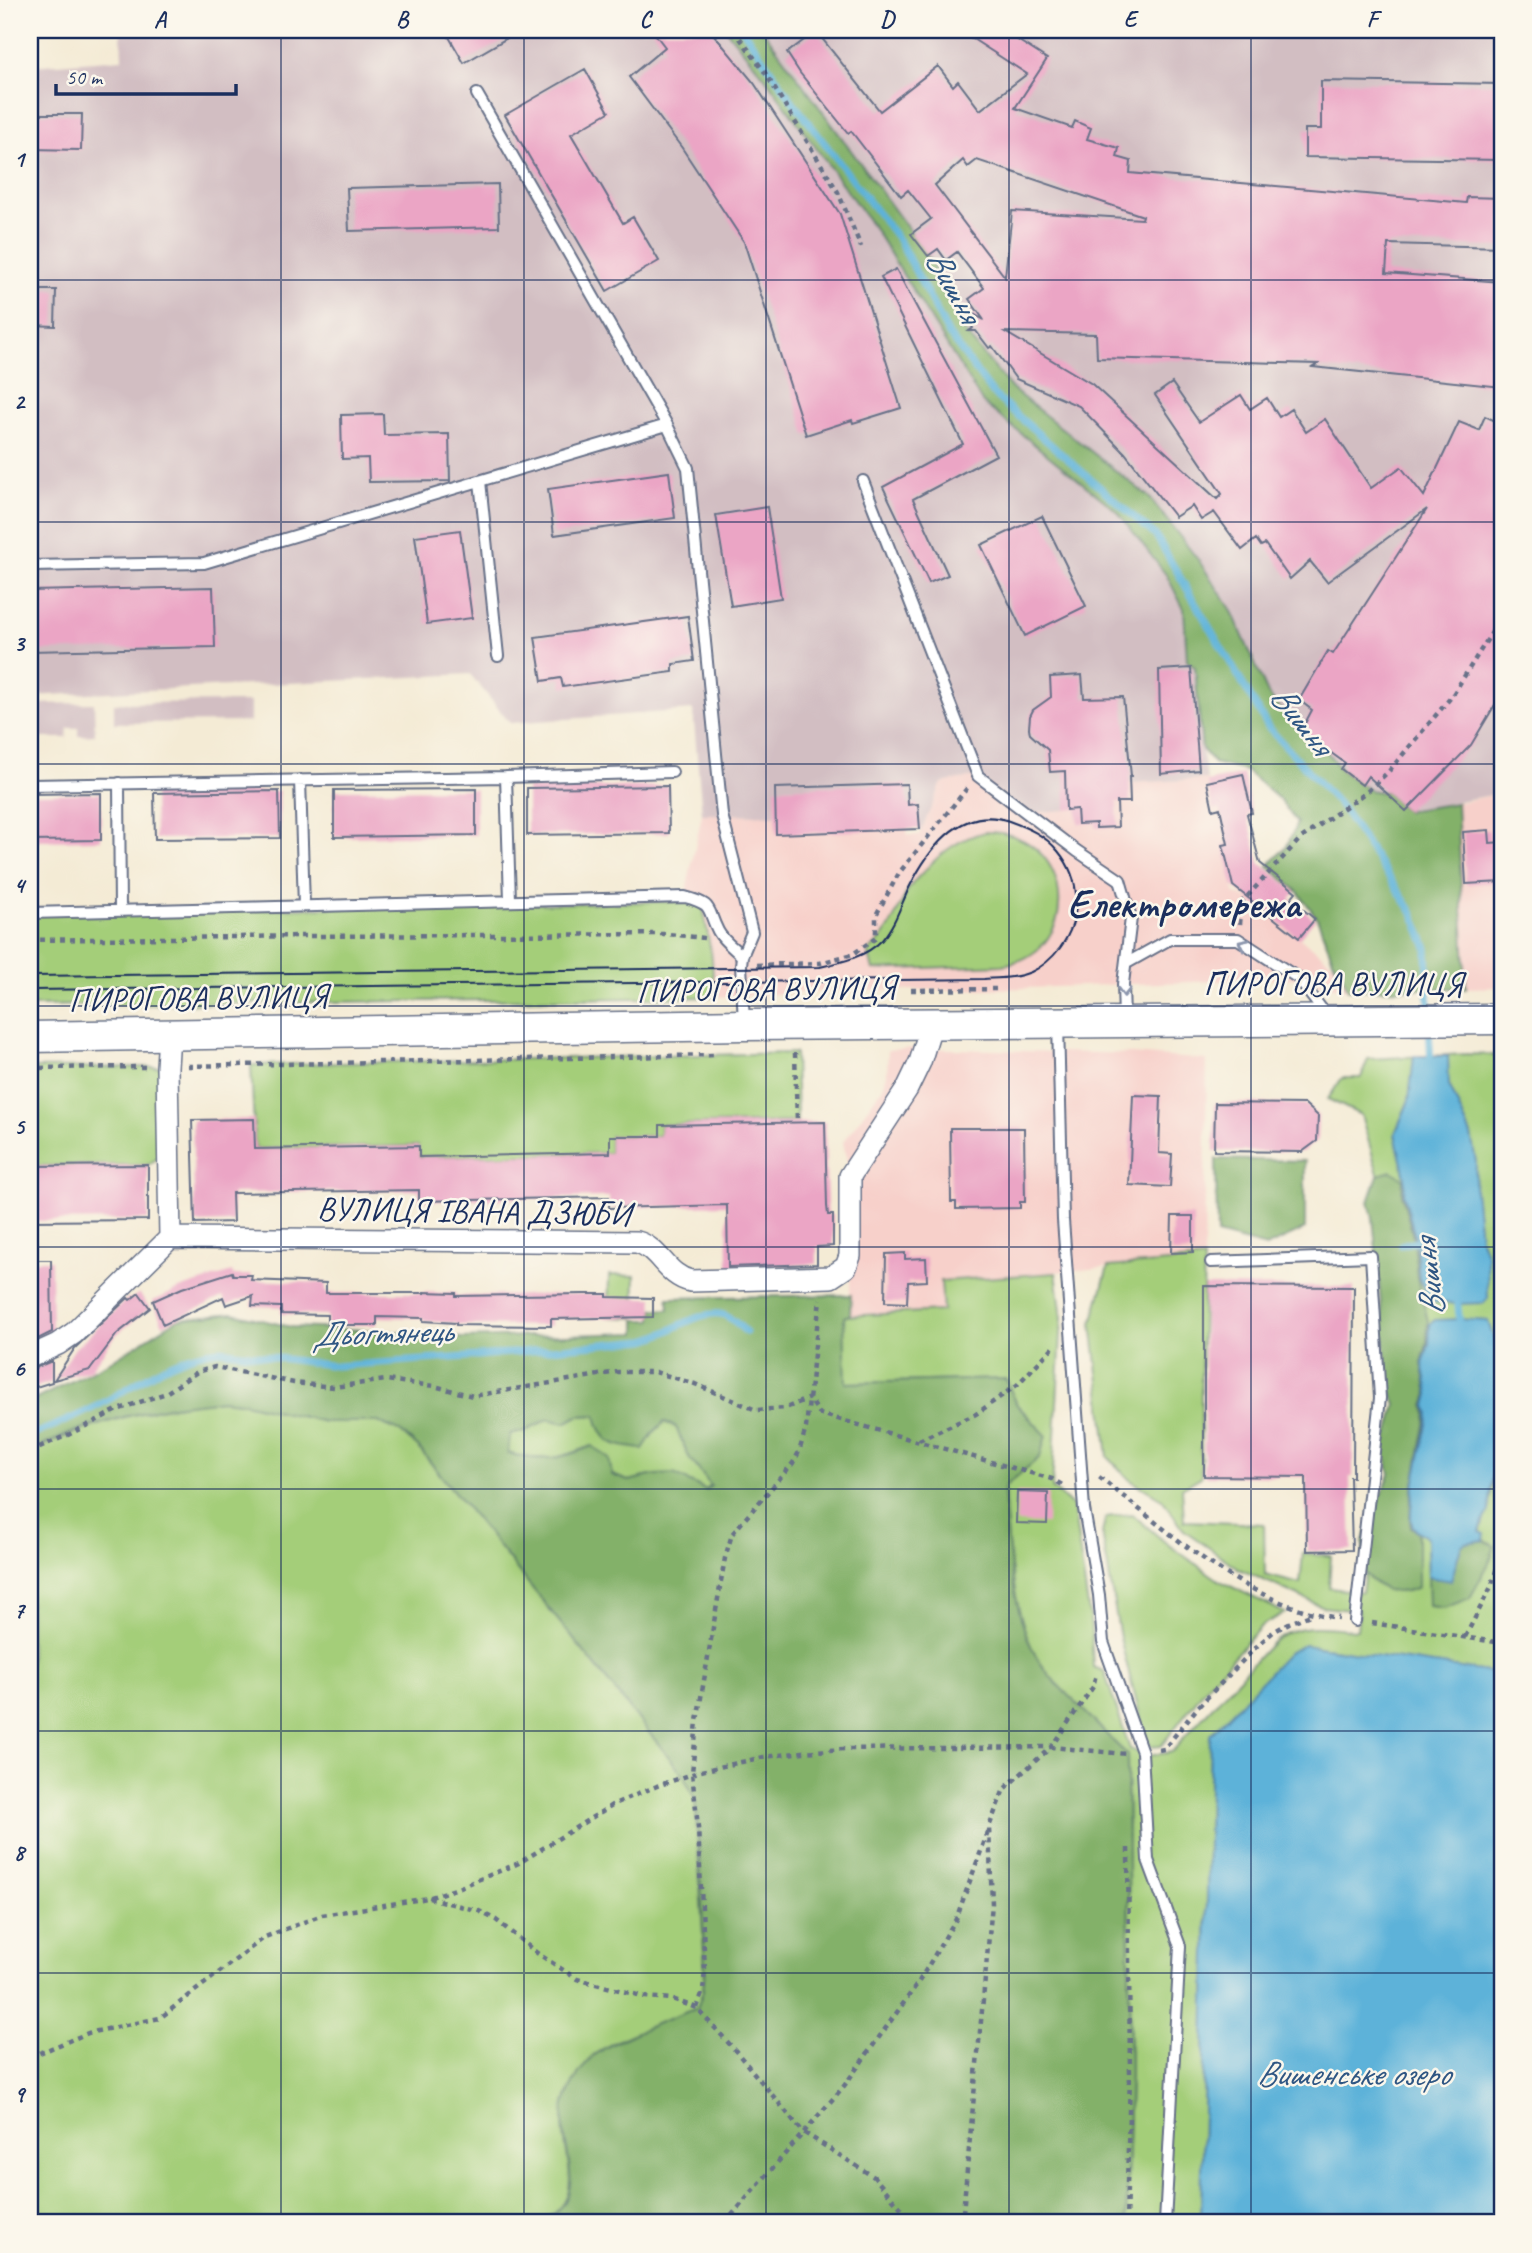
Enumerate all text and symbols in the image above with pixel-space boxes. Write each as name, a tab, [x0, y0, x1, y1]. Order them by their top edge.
text: A	[154, 5, 168, 34]
text: B	[396, 5, 410, 34]
text: C	[640, 5, 654, 34]
text: D	[880, 5, 896, 34]
text: E	[1124, 5, 1140, 34]
text: F	[1367, 5, 1383, 34]
scale bar	[56, 52, 236, 96]
text: 50 m	[66, 64, 104, 90]
text: 1	[14, 145, 27, 174]
water label: Вишня	[915, 241, 995, 335]
text: 2	[14, 387, 27, 416]
text: 3	[14, 629, 27, 658]
water label: Вишня	[1260, 675, 1347, 768]
text: 4	[14, 871, 27, 900]
district label: Електромережа	[1068, 879, 1303, 929]
one-way arrow	[1238, 939, 1250, 953]
street label: ПИРОГОВА ВУЛИЦЯ	[1204, 963, 1467, 1005]
street label: ПИРОГОВА ВУЛИЦЯ	[636, 966, 901, 1012]
street label: ПИРОГОВА ВУЛИЦЯ	[68, 975, 333, 1021]
one-way arrow	[1116, 987, 1132, 998]
text: 5	[14, 1112, 26, 1141]
street label: ВУЛИЦЯ ІВАНА ДЗЮБИ	[317, 1187, 636, 1235]
water label: Вишня	[1401, 1232, 1455, 1318]
water label: Дьогтянець	[311, 1307, 457, 1357]
text: 6	[14, 1354, 27, 1383]
text: 7	[14, 1596, 27, 1625]
text: 8	[14, 1838, 27, 1867]
water label: Вишенське озеро	[1257, 2051, 1454, 2096]
text: 9	[14, 2080, 27, 2109]

